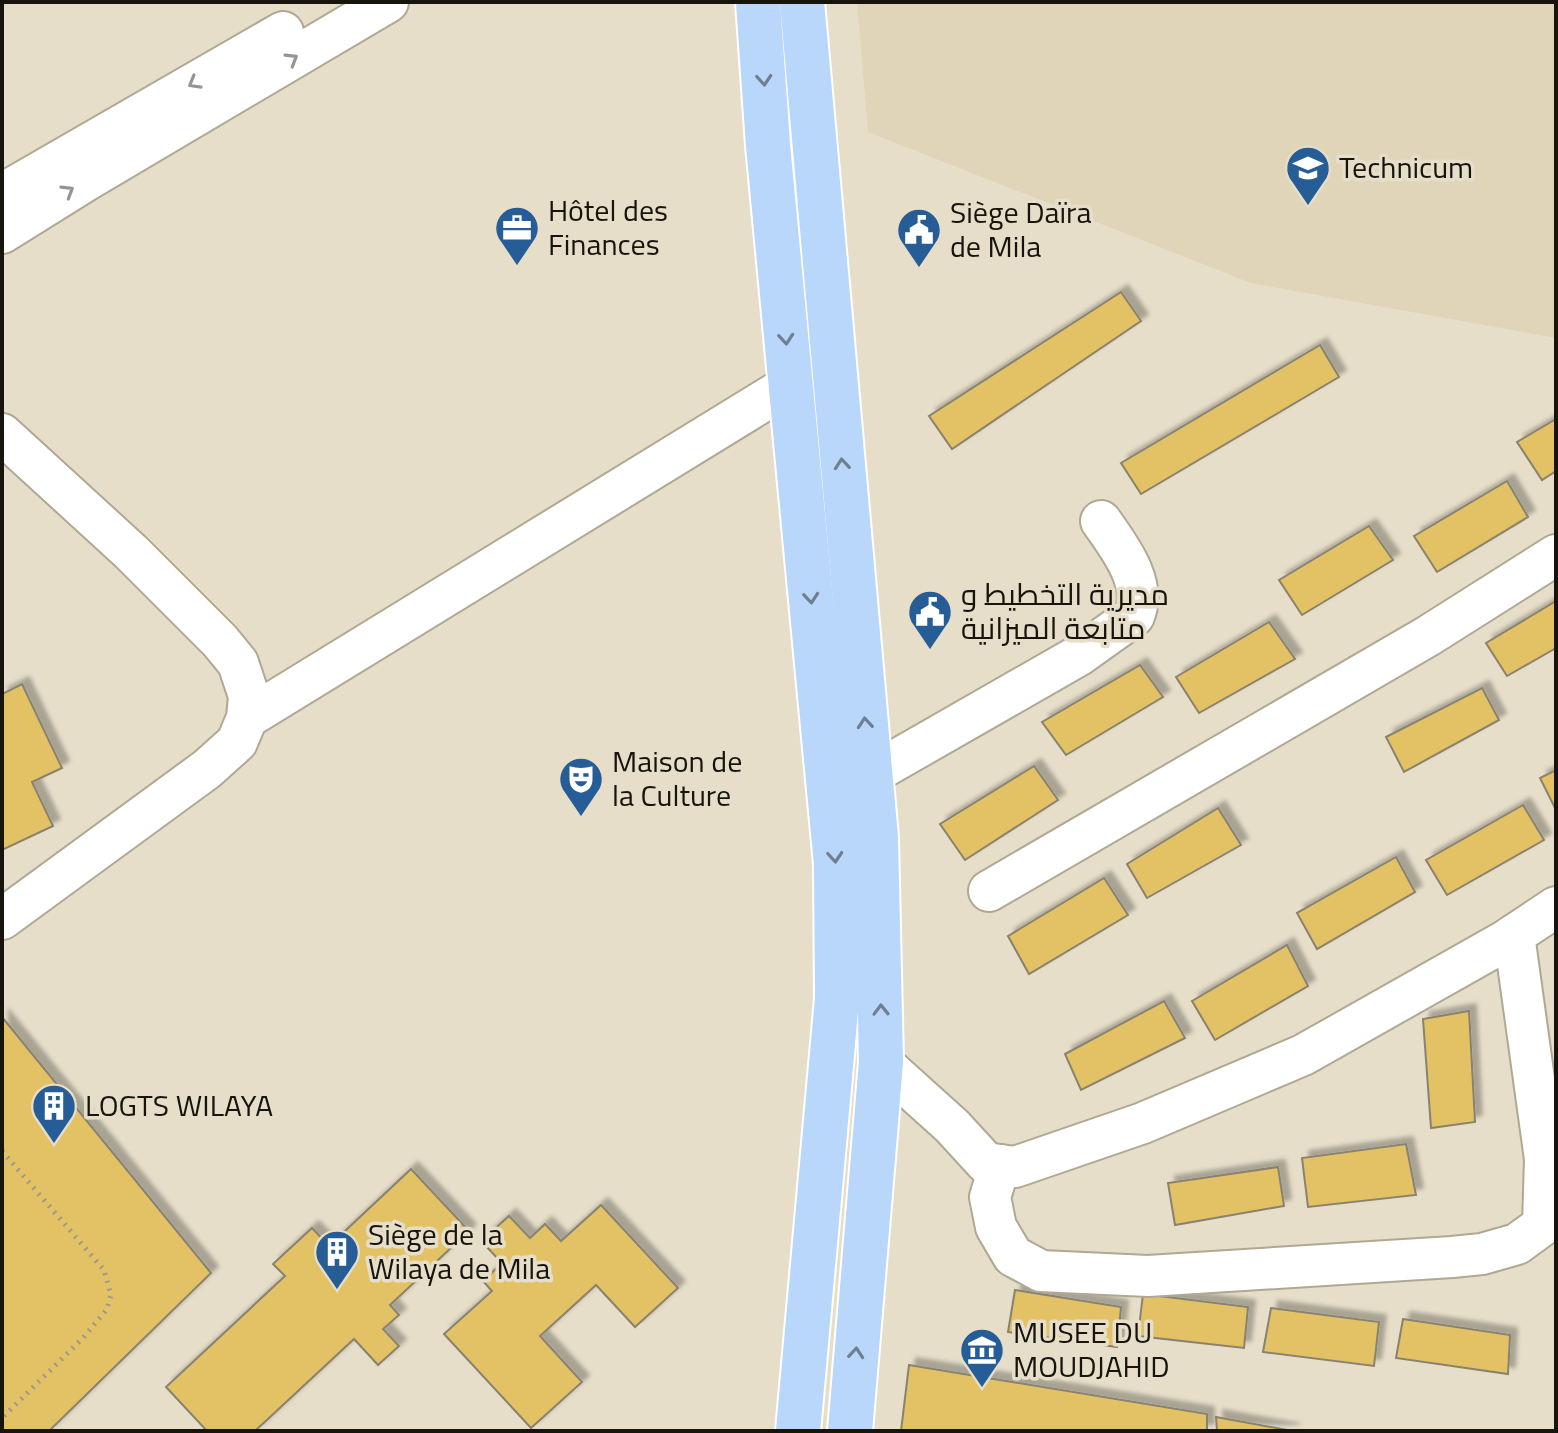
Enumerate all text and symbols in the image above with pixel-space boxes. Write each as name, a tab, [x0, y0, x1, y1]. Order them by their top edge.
one-way arrow	[283, 53, 298, 68]
one-way arrow	[188, 73, 203, 89]
one-way arrow	[755, 74, 772, 87]
school or university icon: Technicum	[1284, 144, 1332, 207]
place label: Technicum	[1339, 144, 1473, 190]
one-way arrow	[59, 186, 74, 201]
place label: Hôtel des Finances	[548, 187, 668, 267]
place label: Siège Daïra de Mila	[950, 189, 1092, 269]
office icon: Hôtel des Finances	[493, 204, 541, 267]
public building icon: Siège Daïra de Mila	[895, 206, 943, 269]
one-way arrow	[778, 333, 795, 346]
one-way arrow	[834, 457, 851, 470]
place label: مديرية التخطيط و متابعة الميزانية	[961, 571, 1169, 651]
public building icon: مديرية التخطيط و متابعة الميزانية	[906, 588, 954, 651]
one-way arrow	[802, 592, 819, 605]
one-way arrow	[857, 716, 874, 729]
place label: Maison de la Culture	[612, 738, 742, 818]
theatre icon: Maison de la Culture	[557, 755, 605, 818]
one-way arrow	[826, 850, 843, 863]
one-way arrow	[872, 1003, 890, 1016]
building icon: LOGTS WILAYA	[30, 1082, 78, 1145]
place label: LOGTS WILAYA	[85, 1082, 273, 1128]
place label: Siège de la Wilaya de Mila	[368, 1211, 550, 1291]
building icon: Siège de la Wilaya de Mila	[313, 1228, 361, 1291]
place label: MUSEE DU MOUDJAHID	[1013, 1309, 1170, 1389]
museum icon: MUSEE DU MOUDJAHID	[958, 1326, 1006, 1389]
one-way arrow	[847, 1346, 864, 1359]

